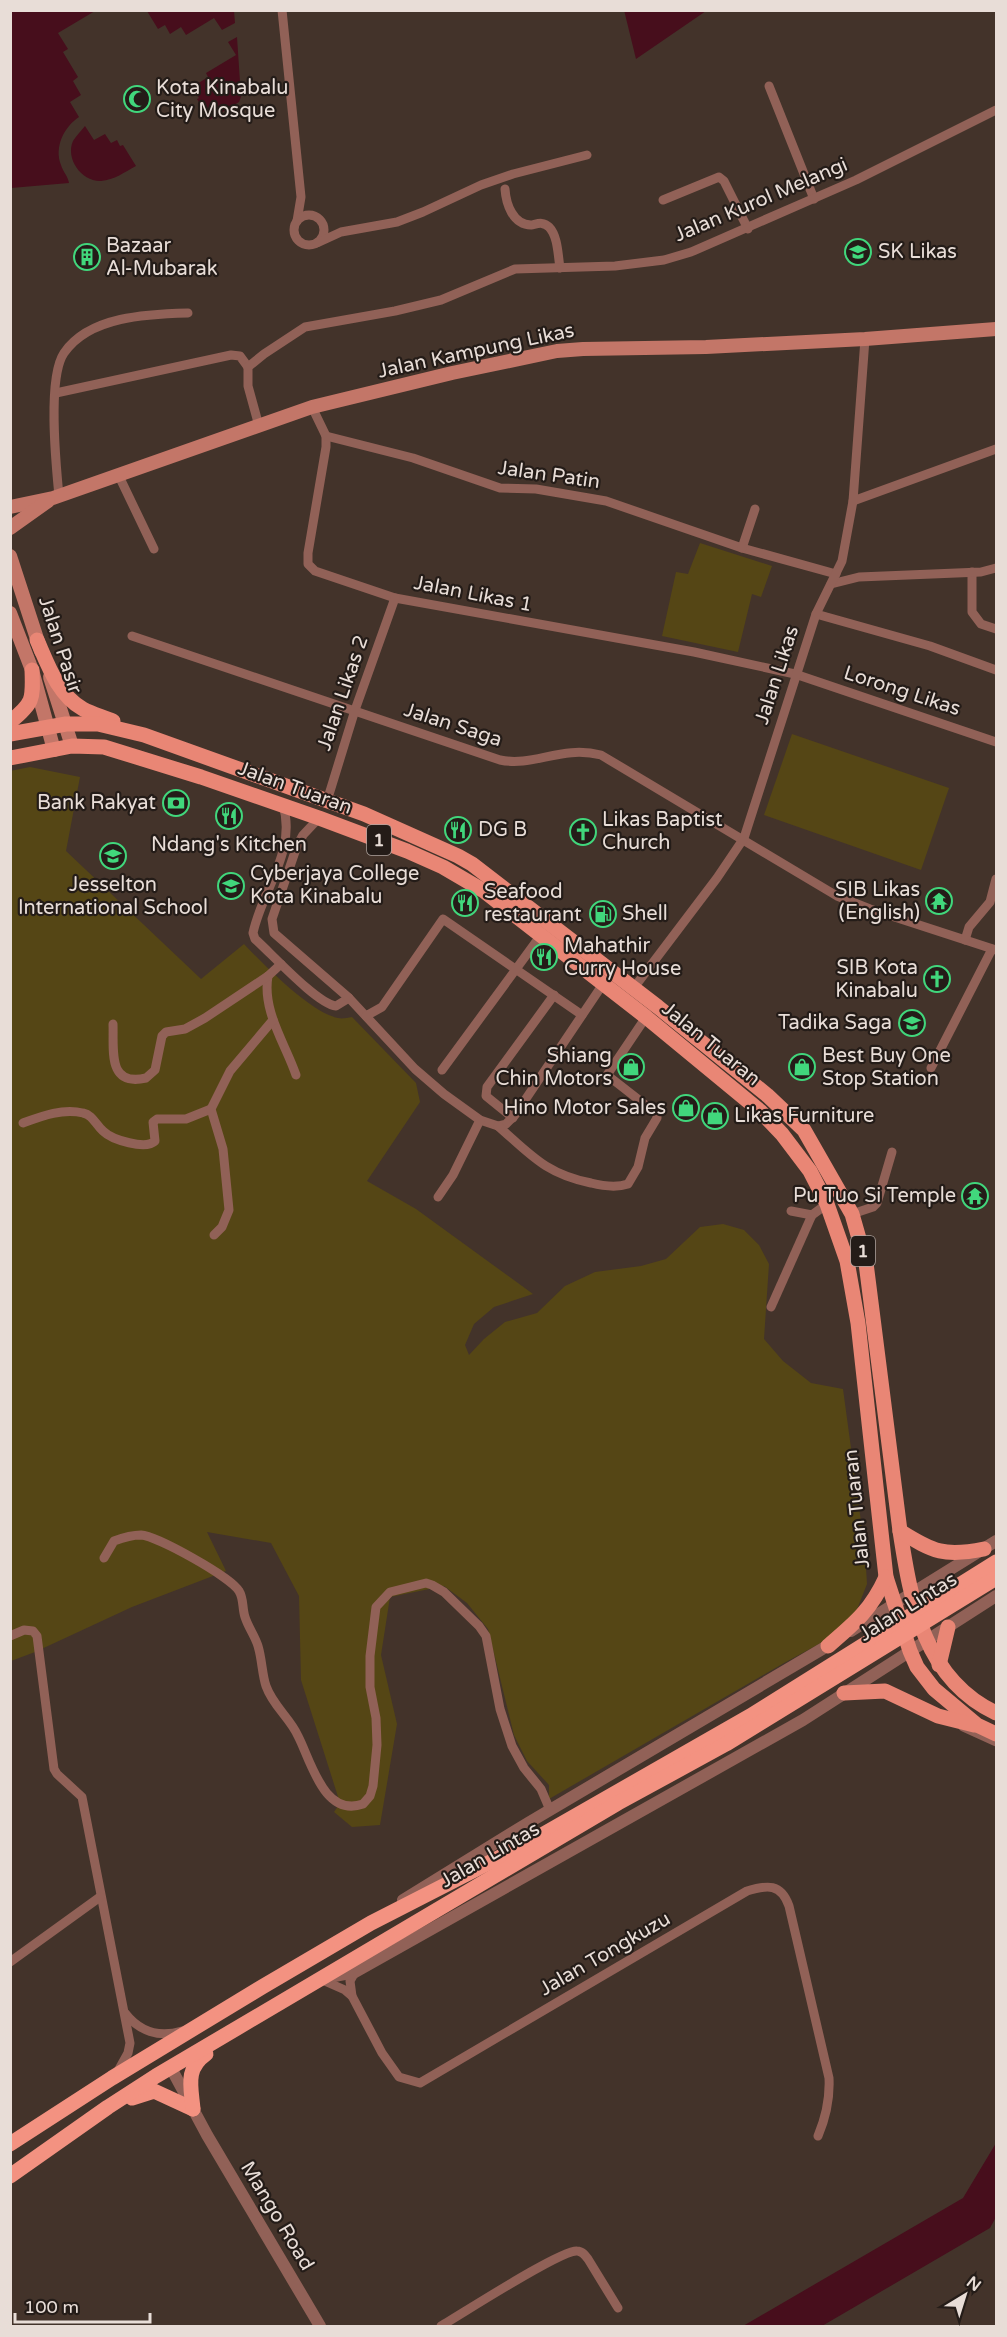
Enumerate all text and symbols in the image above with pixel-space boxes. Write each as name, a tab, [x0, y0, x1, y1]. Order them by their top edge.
place label: Kota Kinabalu City Mosque	[156, 76, 288, 123]
mosque icon: Kota Kinabalu City Mosque	[122, 84, 152, 114]
street label: Jalan Kurol Melangi	[671, 153, 851, 247]
place label: Bazaar Al-Mubarak	[106, 234, 218, 281]
school or university icon: SK Likas	[843, 237, 873, 267]
place label: SK Likas	[878, 240, 957, 264]
building icon: Bazaar Al-Mubarak	[72, 242, 102, 272]
street label: Jalan Kampung Likas	[376, 318, 576, 384]
street label: Jalan Patin	[496, 456, 602, 494]
street label: Jalan Likas 1	[412, 571, 534, 617]
street label: Jalan Pasir	[33, 593, 87, 697]
street label: Jalan Likas	[750, 623, 804, 727]
street label: Jalan Likas 2	[312, 632, 374, 754]
street label: Lorong Likas	[841, 661, 963, 721]
street label: Jalan Saga	[401, 698, 505, 752]
street label: Jalan Tuaran	[235, 756, 355, 820]
bank icon: Bank Rakyat	[161, 788, 191, 818]
place label: Bank Rakyat	[37, 791, 156, 815]
restaurant icon: Ndang's Kitchen	[214, 801, 244, 831]
place label: Likas Baptist Church	[602, 808, 723, 855]
restaurant icon: DG B	[443, 815, 473, 845]
church icon: Likas Baptist Church	[568, 817, 598, 847]
place label: DG B	[478, 818, 527, 842]
road number: 1	[367, 825, 391, 855]
place label: Ndang's Kitchen	[151, 833, 307, 857]
school or university icon: Jesselton International School	[98, 841, 128, 871]
place label: Cyberjaya College Kota Kinabalu	[250, 862, 419, 909]
school or university icon: Cyberjaya College Kota Kinabalu	[216, 871, 246, 901]
place label: Jesselton International School	[18, 873, 208, 920]
place label: SIB Likas (English)	[835, 878, 920, 925]
place label: Seafood restaurant	[484, 880, 582, 927]
temple icon: SIB Likas (English)	[924, 886, 954, 916]
restaurant icon: Seafood restaurant	[450, 888, 480, 918]
fuel station icon: Shell	[588, 899, 618, 929]
place label: Shell	[622, 902, 668, 926]
place label: Mahathir Curry House	[564, 934, 681, 981]
restaurant icon: Mahathir Curry House	[529, 942, 559, 972]
place label: SIB Kota Kinabalu	[835, 956, 918, 1003]
church icon: SIB Kota Kinabalu	[922, 964, 952, 994]
street label: Jalan Tuaran	[657, 997, 765, 1091]
school or university icon: Tadika Saga	[897, 1008, 927, 1038]
place label: Tadika Saga	[778, 1011, 892, 1035]
place label: Shiang Chin Motors	[496, 1044, 612, 1091]
place label: Best Buy One Stop Station	[822, 1044, 951, 1091]
shop icon: Shiang Chin Motors	[616, 1052, 646, 1082]
shop icon: Best Buy One Stop Station	[787, 1052, 817, 1082]
shop icon: Hino Motor Sales	[671, 1093, 701, 1123]
place label: Hino Motor Sales	[503, 1096, 666, 1120]
shop icon: Likas Furniture	[700, 1101, 730, 1131]
place label: Likas Furniture	[734, 1104, 874, 1128]
temple icon: Pu Tuo Si Temple	[960, 1181, 990, 1211]
place label: Pu Tuo Si Temple	[793, 1184, 956, 1208]
road number: 1	[851, 1236, 875, 1266]
street label: Jalan Tuaran	[839, 1448, 875, 1570]
street label: Jalan Lintas	[855, 1567, 961, 1647]
street label: Jalan Lintas	[436, 1817, 544, 1893]
street label: Jalan Tongkuzu	[535, 1907, 675, 2001]
street label: Mango Road	[235, 2157, 319, 2275]
north arrow	[935, 2265, 995, 2325]
text: N	[962, 2272, 985, 2296]
scale bar	[15, 2286, 150, 2324]
text: 100 m	[24, 2296, 79, 2318]

